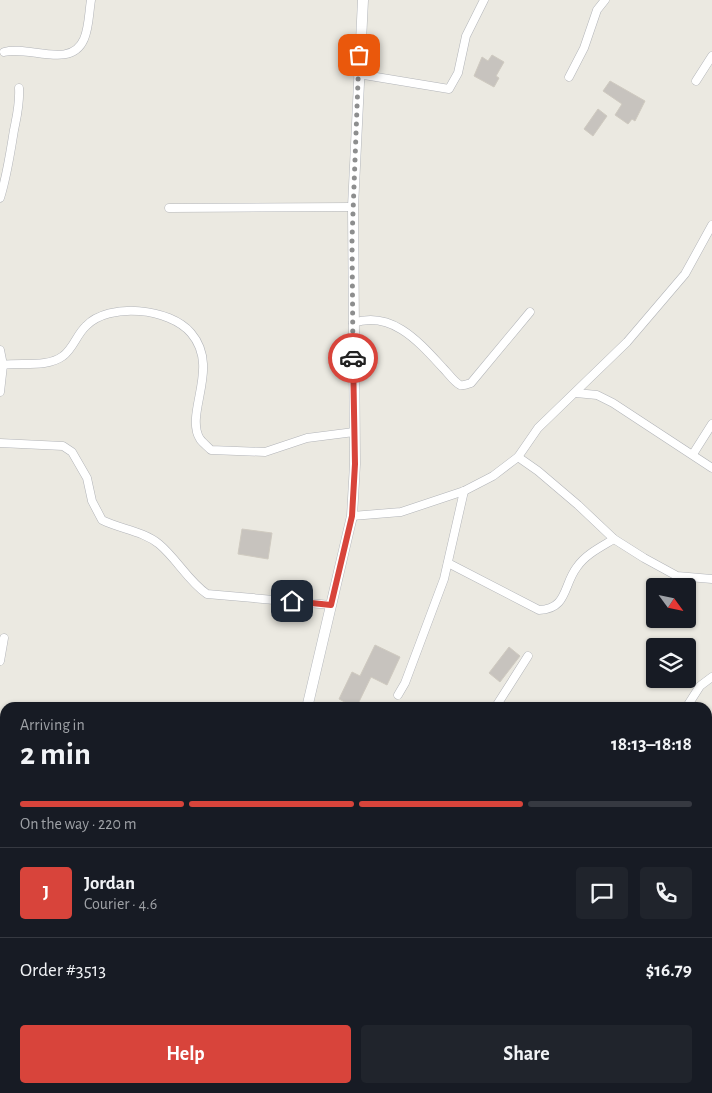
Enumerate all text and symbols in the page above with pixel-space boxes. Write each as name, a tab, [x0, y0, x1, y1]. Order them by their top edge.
pin	[338, 34, 380, 76]
icon: bag	[345, 41, 373, 69]
courier	[328, 333, 378, 383]
icon: car	[339, 344, 367, 372]
north arrow	[646, 578, 696, 628]
map controls	[646, 578, 696, 688]
pin	[271, 580, 313, 622]
icon: home	[278, 587, 306, 615]
button: layers	[646, 638, 696, 688]
text: Arriving in	[20, 717, 85, 733]
text: 18:13–18:18	[611, 735, 692, 754]
text: 2 min	[20, 738, 91, 770]
text: On the way · 220 m	[20, 816, 136, 832]
button: chat	[576, 867, 628, 919]
button: phone	[640, 867, 692, 919]
text: Jordan	[84, 874, 135, 893]
text: J	[43, 883, 49, 902]
text: Courier · 4.6	[84, 896, 157, 912]
text: Order #3513	[20, 961, 106, 980]
text: $16.79	[646, 961, 692, 980]
button: Help	[20, 1025, 351, 1083]
button: Share	[361, 1025, 692, 1083]

